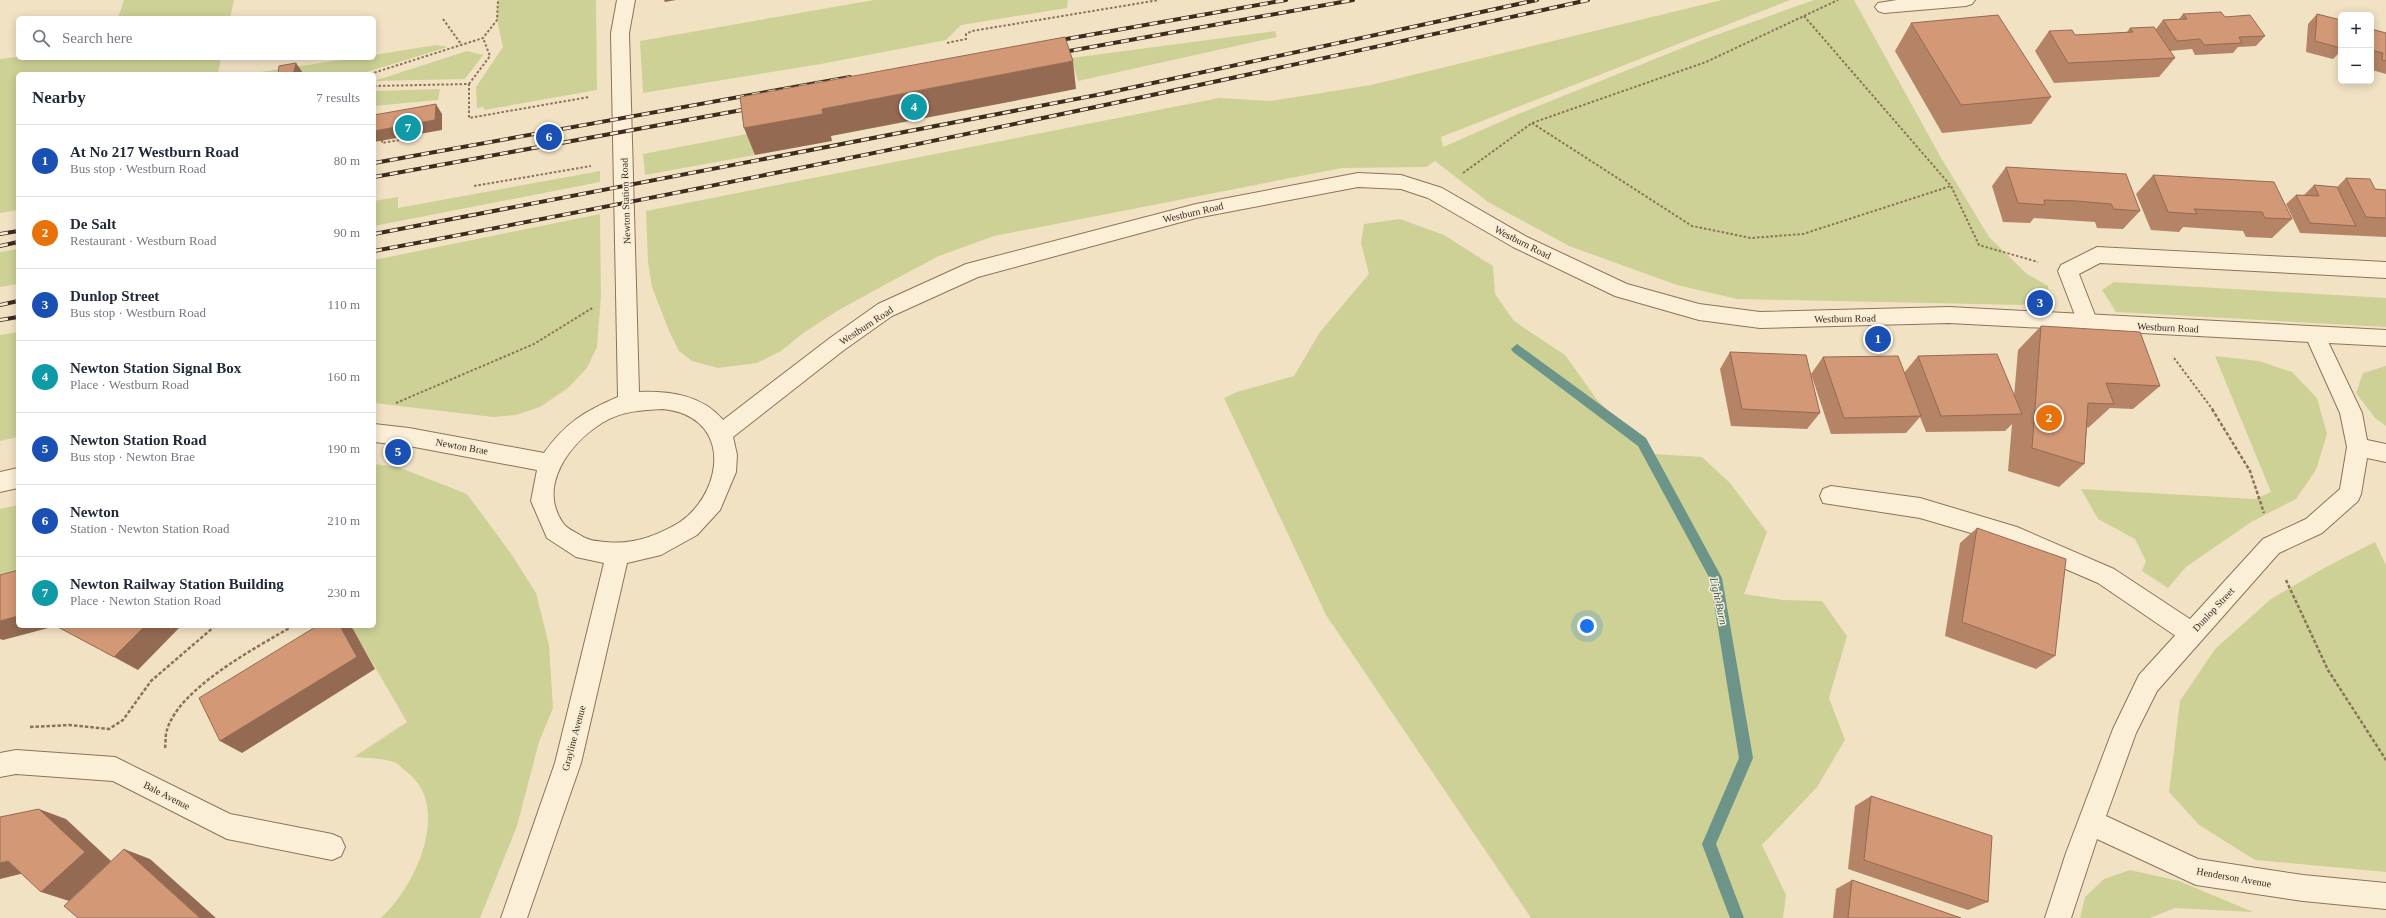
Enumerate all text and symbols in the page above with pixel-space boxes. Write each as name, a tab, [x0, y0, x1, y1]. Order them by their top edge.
map controls	[2338, 12, 2374, 84]
button: +	[2338, 12, 2374, 48]
search box	[16, 16, 376, 60]
icon: search	[30, 27, 52, 49]
text: Search here	[62, 30, 132, 46]
button: −	[2338, 48, 2374, 84]
text: Nearby	[32, 88, 86, 107]
text: 7 results	[316, 90, 360, 105]
pin: 4	[901, 92, 927, 122]
pin: 7	[395, 113, 421, 143]
pin: 6	[536, 122, 562, 152]
text: At No 217 Westburn Road	[70, 144, 239, 160]
text: 1	[42, 153, 48, 168]
text: 80 m	[334, 153, 360, 168]
street label: Newton Station Road	[619, 158, 632, 244]
text: Bus stop · Westburn Road	[70, 161, 206, 176]
street label: Westburn Road	[1162, 200, 1224, 225]
text: De Salt	[70, 216, 116, 232]
street label: Westburn Road	[1493, 224, 1553, 261]
text: 2	[42, 225, 48, 240]
text: 90 m	[334, 225, 360, 240]
text: Restaurant · Westburn Road	[70, 233, 216, 248]
text: Dunlop Street	[70, 288, 159, 304]
pin: 3	[2027, 288, 2053, 318]
text: 3	[42, 297, 48, 312]
text: 110 m	[328, 297, 360, 312]
street label: Westburn Road	[837, 304, 895, 347]
text: Bus stop · Westburn Road	[70, 305, 206, 320]
street label: Westburn Road	[1814, 312, 1876, 325]
street label: Westburn Road	[2137, 320, 2199, 335]
pin: 1	[1865, 324, 1891, 354]
text: Newton Station Signal Box	[70, 360, 241, 376]
text: 4	[42, 369, 48, 384]
text: 160 m	[327, 369, 360, 384]
text: Place · Westburn Road	[70, 377, 189, 392]
pin: 2	[2036, 403, 2062, 433]
text: Newton Station Road	[70, 432, 207, 448]
street label: Newton Brae	[435, 436, 490, 457]
pin: 5	[385, 437, 411, 467]
text: 5	[42, 441, 48, 456]
text: 190 m	[327, 441, 360, 456]
text: Bus stop · Newton Brae	[70, 449, 195, 464]
text: Newton	[70, 504, 119, 520]
text: 6	[42, 513, 48, 528]
text: 210 m	[327, 513, 360, 528]
text: Station · Newton Station Road	[70, 521, 230, 536]
water label: Light Burn	[1708, 575, 1730, 626]
text: Newton Railway Station Building	[70, 576, 284, 592]
text: 7	[42, 585, 48, 600]
text: 230 m	[327, 585, 360, 600]
street label: Dunlop Street	[2190, 585, 2237, 634]
text: Place · Newton Station Road	[70, 593, 221, 608]
your location	[1577, 616, 1597, 636]
street label: Grayline Avenue	[559, 704, 588, 772]
street label: Bale Avenue	[142, 779, 192, 812]
street label: Henderson Avenue	[2196, 866, 2273, 890]

